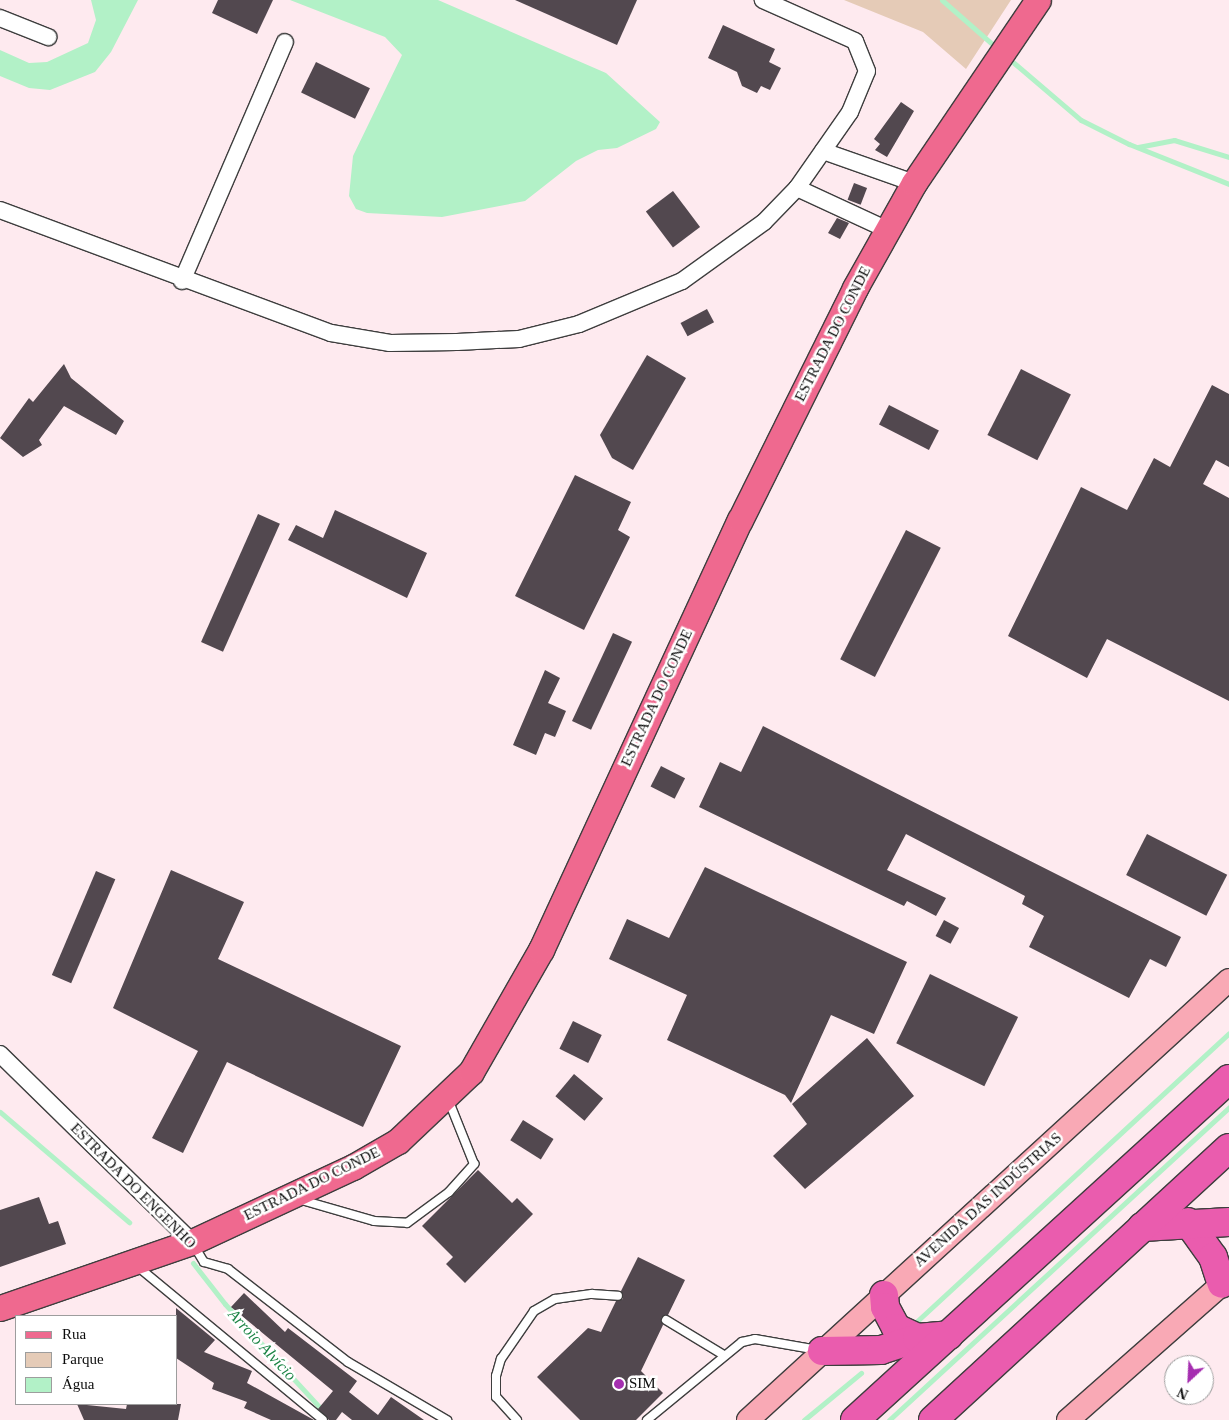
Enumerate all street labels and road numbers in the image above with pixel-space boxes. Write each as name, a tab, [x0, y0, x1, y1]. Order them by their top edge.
street label: ESTRADA DO CONDE	[791, 263, 875, 405]
street label: ESTRADA DO CONDE	[617, 626, 697, 770]
street label: ESTRADA DO ENGENHO	[66, 1119, 200, 1253]
street label: AVENIDA DAS INDÚSTRIAS	[910, 1129, 1066, 1271]
street label: ESTRADA DO CONDE	[241, 1143, 383, 1225]

